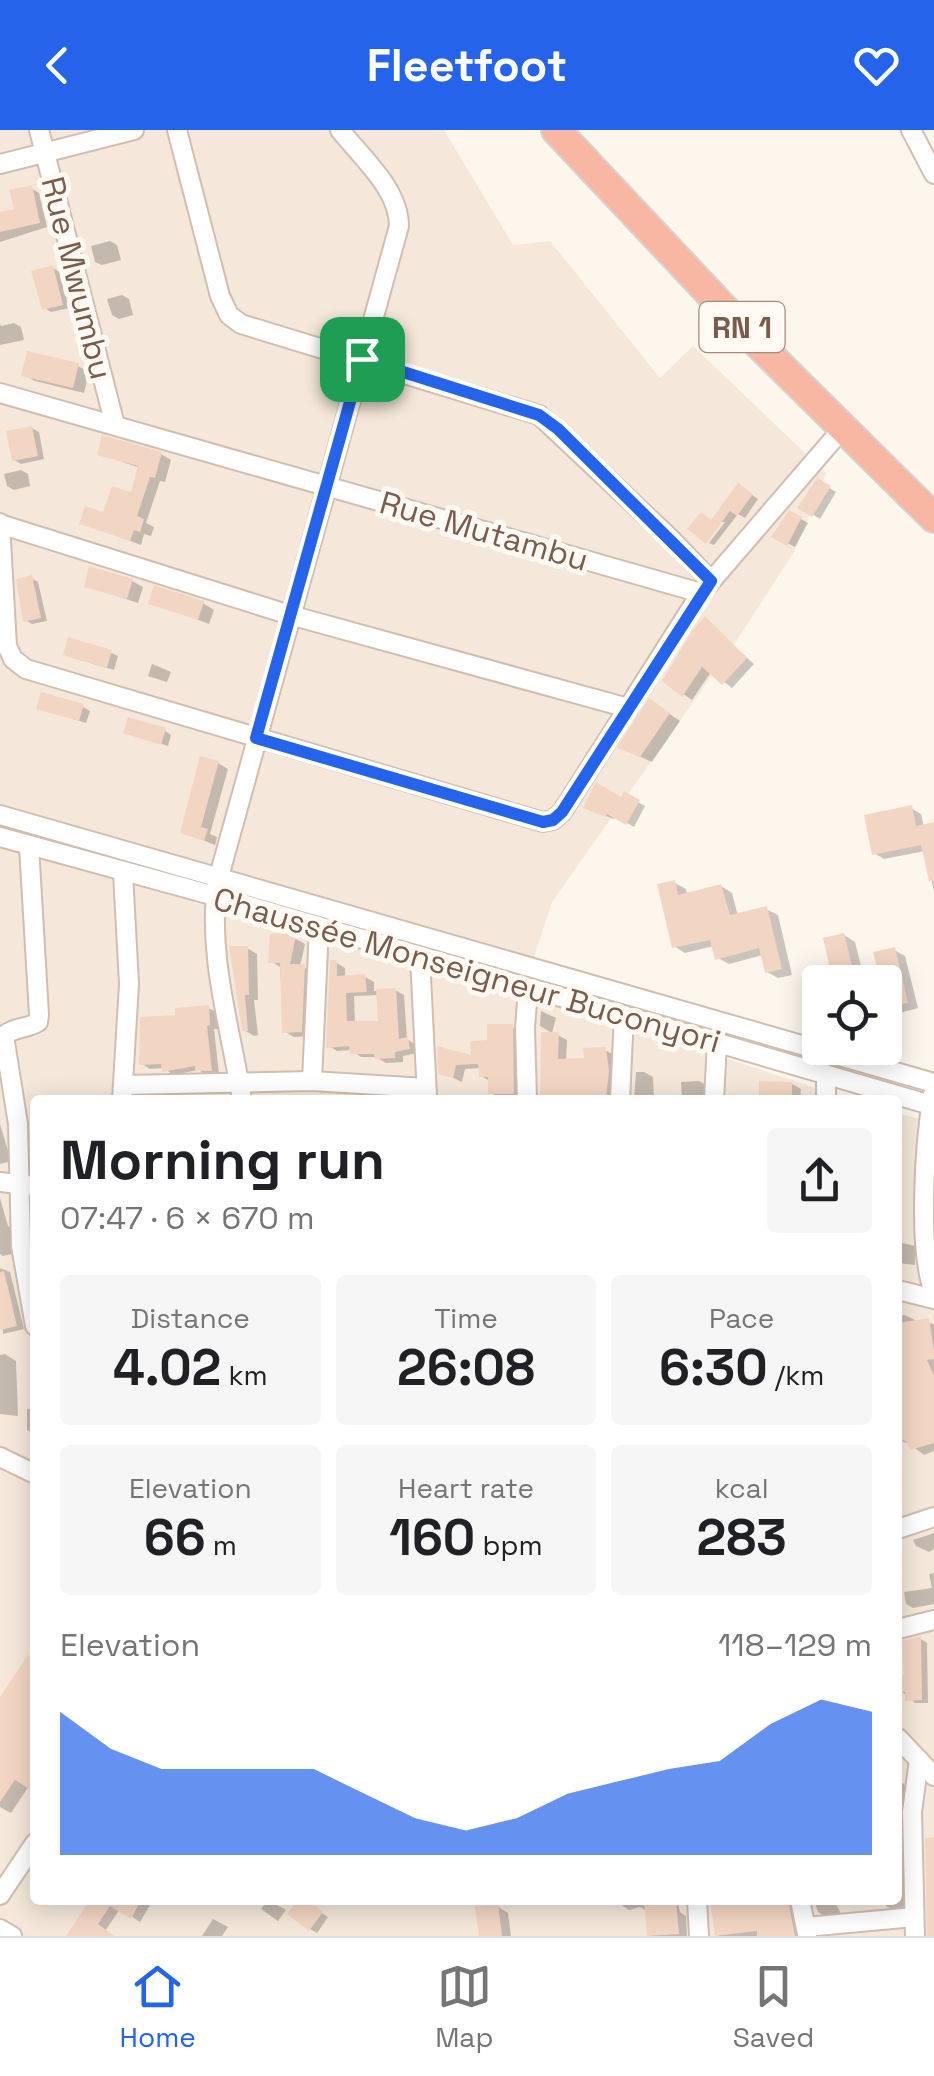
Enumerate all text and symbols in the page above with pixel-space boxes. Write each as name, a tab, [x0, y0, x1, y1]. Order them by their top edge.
text: Fleetfoot	[367, 37, 567, 94]
icon: back	[30, 38, 85, 93]
icon: heart	[849, 38, 904, 93]
street label: Rue Mwumbu	[32, 172, 122, 384]
road number: RN 1	[700, 302, 784, 352]
pin	[320, 317, 405, 402]
icon: arrive	[335, 332, 390, 387]
street label: Rue Mutambu	[375, 482, 593, 580]
street label: Chaussée Monseigneur Buconyori	[209, 878, 725, 1062]
map controls	[802, 965, 902, 1065]
button: locate	[802, 965, 902, 1065]
text: Morning run	[60, 1125, 385, 1195]
button: share	[767, 1128, 872, 1233]
text: 07:47 · 6 × 670 m	[60, 1198, 315, 1238]
text: Distance	[131, 1300, 250, 1336]
text: Time	[434, 1300, 498, 1336]
text: Pace	[709, 1300, 774, 1336]
text: 4.02	[113, 1336, 221, 1400]
text: 26:08	[397, 1336, 535, 1400]
text: 6:30	[659, 1336, 768, 1400]
text: km	[221, 1357, 268, 1393]
text: /km	[768, 1357, 824, 1393]
text: Elevation	[129, 1470, 252, 1506]
text: Heart rate	[398, 1470, 534, 1506]
text: kcal	[715, 1470, 769, 1506]
text: 66	[144, 1506, 206, 1570]
text: 160	[389, 1506, 475, 1570]
text: 283	[697, 1506, 787, 1570]
text: m	[206, 1527, 237, 1563]
text: bpm	[475, 1527, 543, 1563]
text: Elevation	[60, 1625, 200, 1665]
text: 118–129 m	[718, 1625, 872, 1665]
tab: Home	[120, 1959, 196, 2055]
tab: Map	[435, 1959, 494, 2055]
tab: Saved	[733, 1959, 814, 2055]

